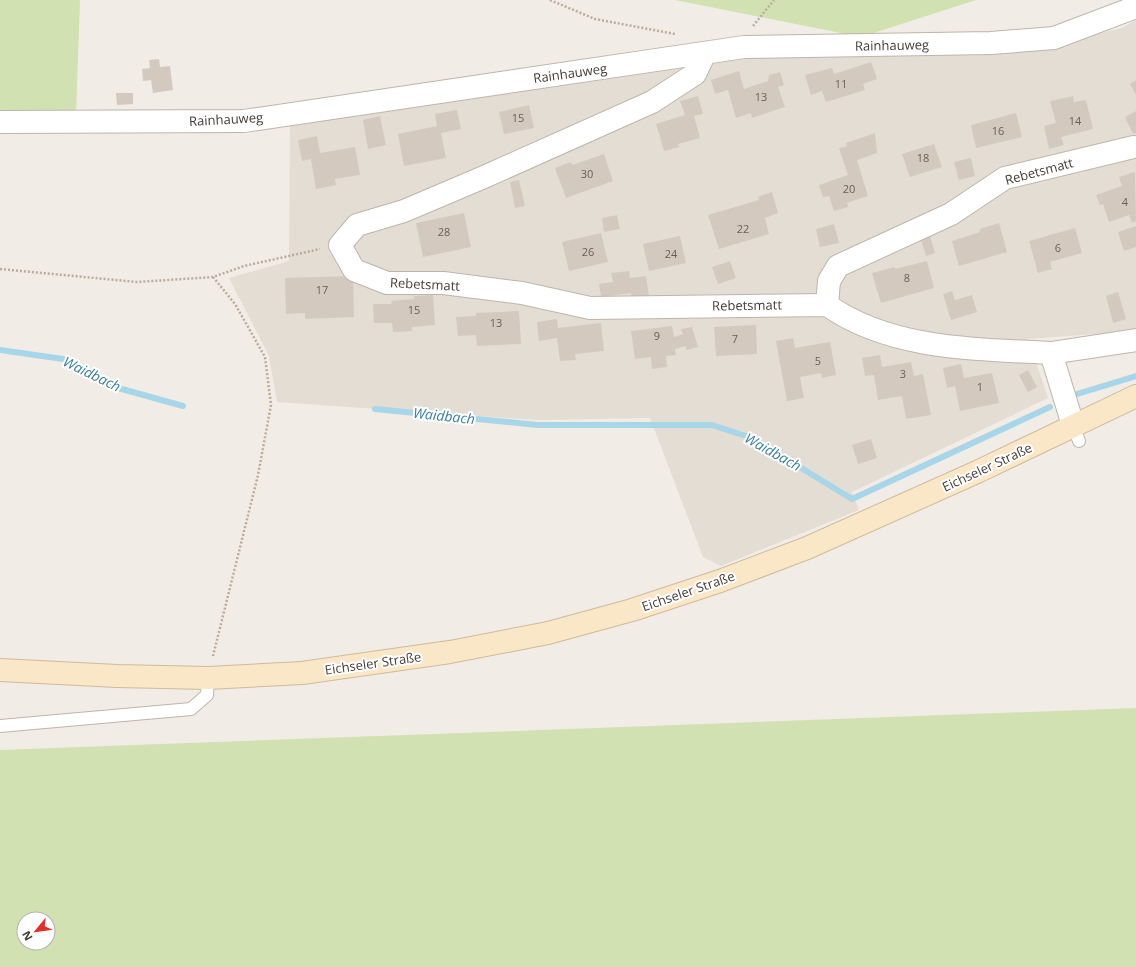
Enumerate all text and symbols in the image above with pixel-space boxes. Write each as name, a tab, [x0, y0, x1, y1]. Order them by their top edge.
street label: Rainhauweg	[855, 35, 929, 55]
street label: Rainhauweg	[532, 59, 608, 87]
house number: 11	[835, 76, 847, 91]
house number: 13	[755, 89, 767, 104]
street label: Rainhauweg	[189, 108, 263, 130]
house number: 15	[512, 110, 524, 125]
house number: 14	[1069, 113, 1082, 128]
house number: 16	[992, 123, 1004, 138]
house number: 18	[917, 150, 929, 165]
street label: Rebetsmatt	[1003, 153, 1075, 189]
house number: 30	[581, 166, 593, 181]
house number: 20	[843, 181, 855, 196]
house number: 4	[1122, 194, 1129, 209]
house number: 22	[737, 221, 749, 236]
house number: 28	[438, 224, 450, 239]
house number: 6	[1055, 240, 1061, 255]
house number: 26	[582, 244, 594, 259]
house number: 24	[665, 246, 678, 261]
house number: 8	[904, 270, 910, 285]
street label: Rebetsmatt	[390, 273, 461, 295]
house number: 17	[316, 282, 328, 297]
street label: Rebetsmatt	[712, 295, 782, 315]
house number: 15	[408, 302, 420, 317]
house number: 13	[490, 315, 502, 330]
house number: 9	[654, 328, 660, 343]
house number: 7	[732, 331, 738, 346]
water label: Waidbach	[60, 351, 124, 396]
house number: 5	[815, 353, 821, 368]
house number: 3	[900, 366, 906, 381]
house number: 1	[977, 379, 983, 394]
water label: Waidbach	[412, 403, 476, 428]
water label: Waidbach	[742, 428, 805, 475]
street label: Eichseler Straße	[939, 438, 1035, 496]
street label: Eichseler Straße	[639, 567, 737, 615]
street label: Eichseler Straße	[324, 647, 422, 679]
north arrow	[16, 911, 56, 951]
text: N	[18, 929, 36, 944]

